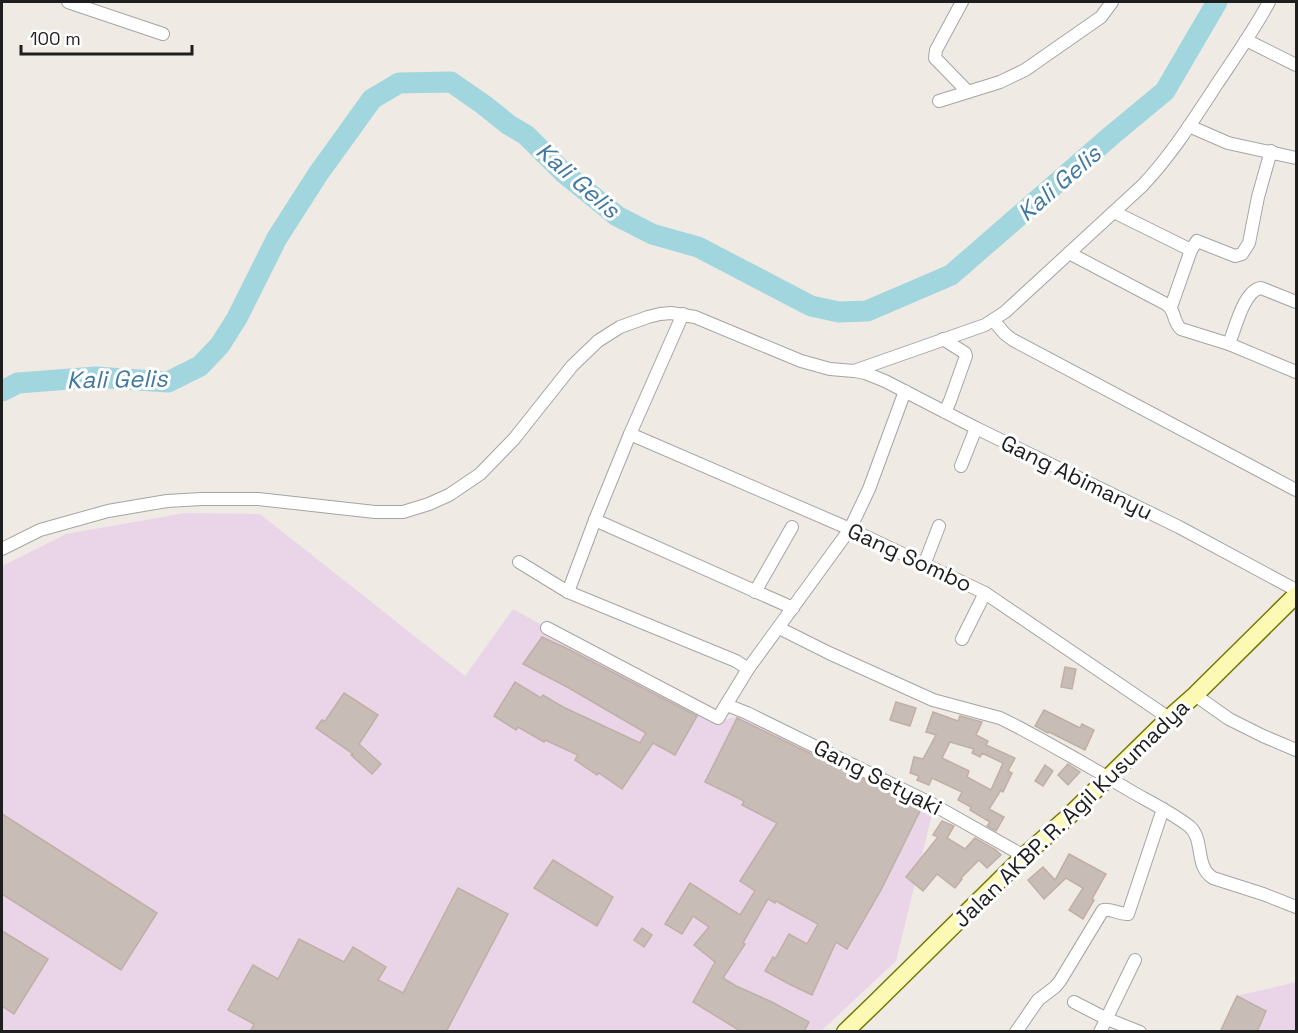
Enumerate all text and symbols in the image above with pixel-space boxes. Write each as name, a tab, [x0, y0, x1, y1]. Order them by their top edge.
scale bar	[21, 18, 192, 56]
text: 100 m	[30, 27, 81, 50]
water label: Kali Gelis	[530, 135, 627, 226]
water label: Kali Gelis	[1011, 137, 1108, 228]
water label: Kali Gelis	[66, 363, 169, 395]
street label: Gang Abimanyu	[997, 428, 1157, 526]
street label: Gang Sombo	[843, 516, 977, 598]
street label: Jalan AKBP. R. Agil Kusumadya	[947, 693, 1195, 933]
street label: Gang Setyaki	[809, 733, 947, 821]

